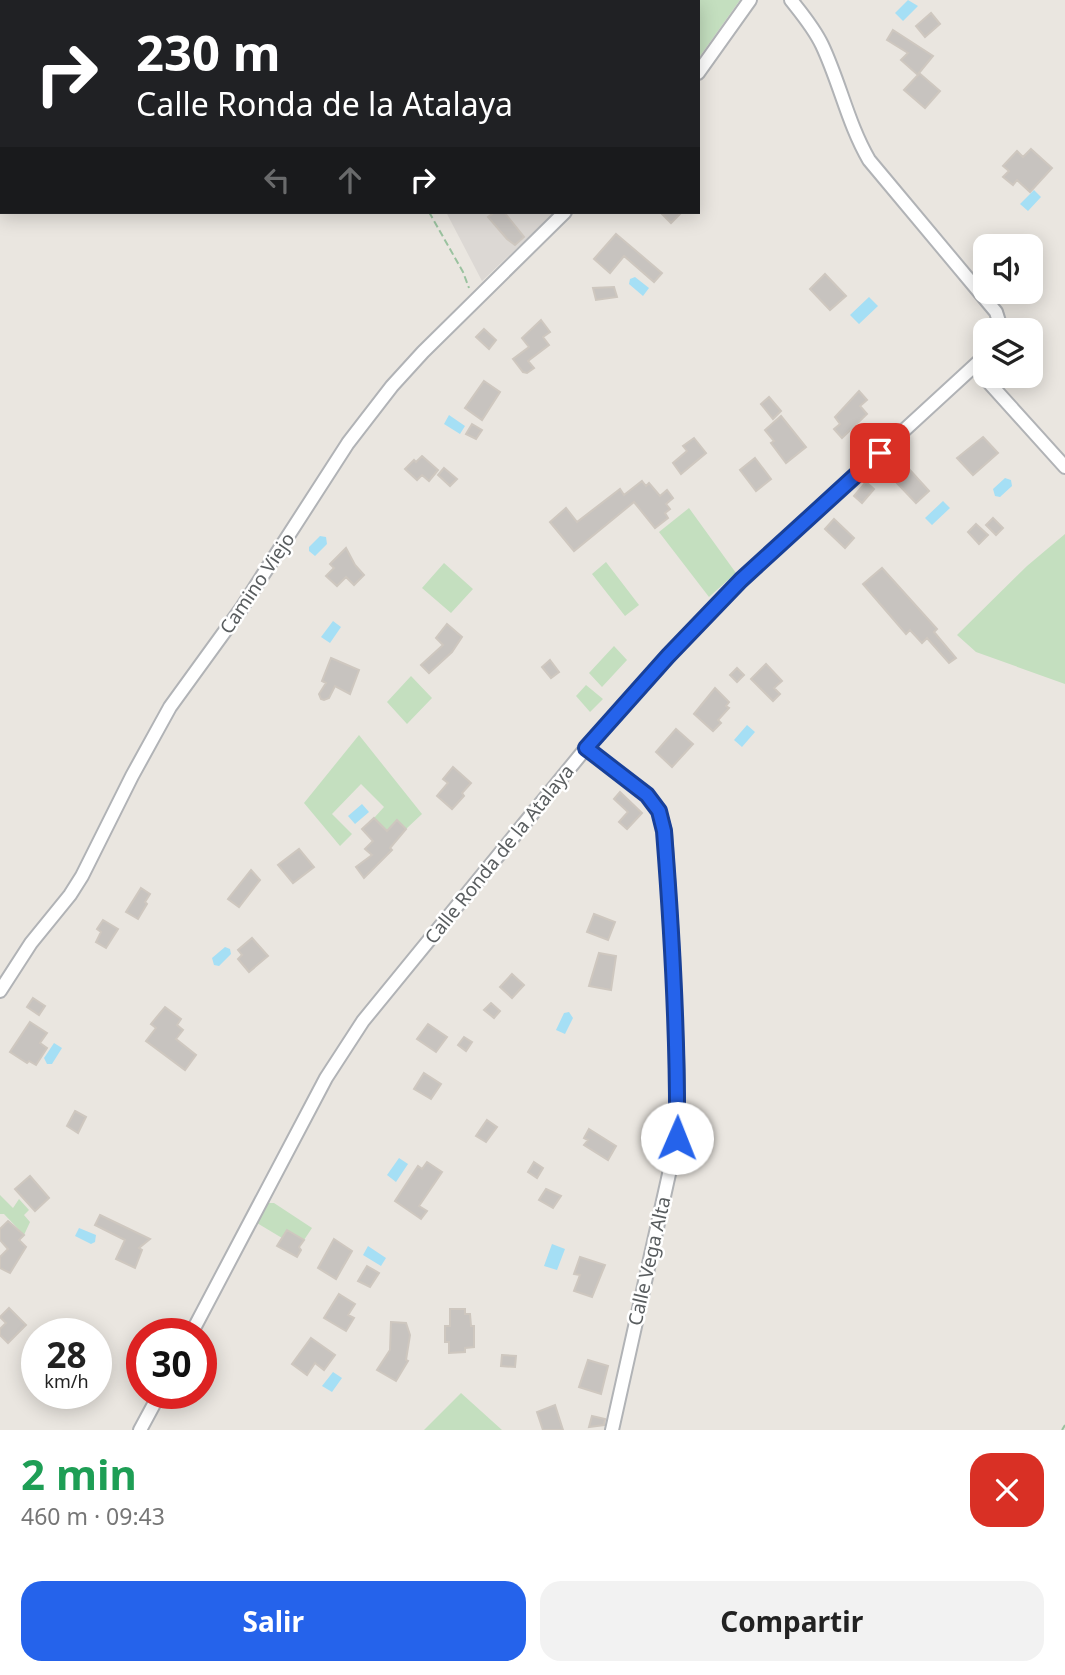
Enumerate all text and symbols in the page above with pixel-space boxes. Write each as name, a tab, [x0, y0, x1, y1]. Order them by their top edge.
text: 230 m	[136, 19, 281, 85]
icon: right	[21, 28, 112, 119]
text: Calle Ronda de la Atalaya	[136, 82, 513, 125]
icon: left	[258, 161, 296, 199]
icon: ahead	[331, 161, 369, 199]
icon: right	[404, 161, 442, 199]
map controls	[973, 234, 1043, 388]
button: sound	[973, 234, 1043, 304]
button: layers	[973, 318, 1043, 388]
pin	[850, 423, 910, 483]
icon: arrive	[861, 434, 899, 472]
street label: Camino Viejo	[214, 527, 300, 639]
street label: Calle Ronda de la Atalaya	[418, 759, 580, 949]
position arrow	[640, 1101, 714, 1175]
street label: Calle Vega Alta	[622, 1194, 676, 1328]
speed limit sign: 30	[126, 1318, 217, 1409]
text: 28	[46, 1331, 87, 1378]
text: km/h	[44, 1369, 89, 1393]
text: 2 min	[21, 1445, 137, 1502]
button: close	[970, 1453, 1044, 1527]
text: 460 m · 09:43	[21, 1500, 165, 1532]
button: Salir	[21, 1581, 526, 1661]
button: Compartir	[540, 1581, 1044, 1661]

